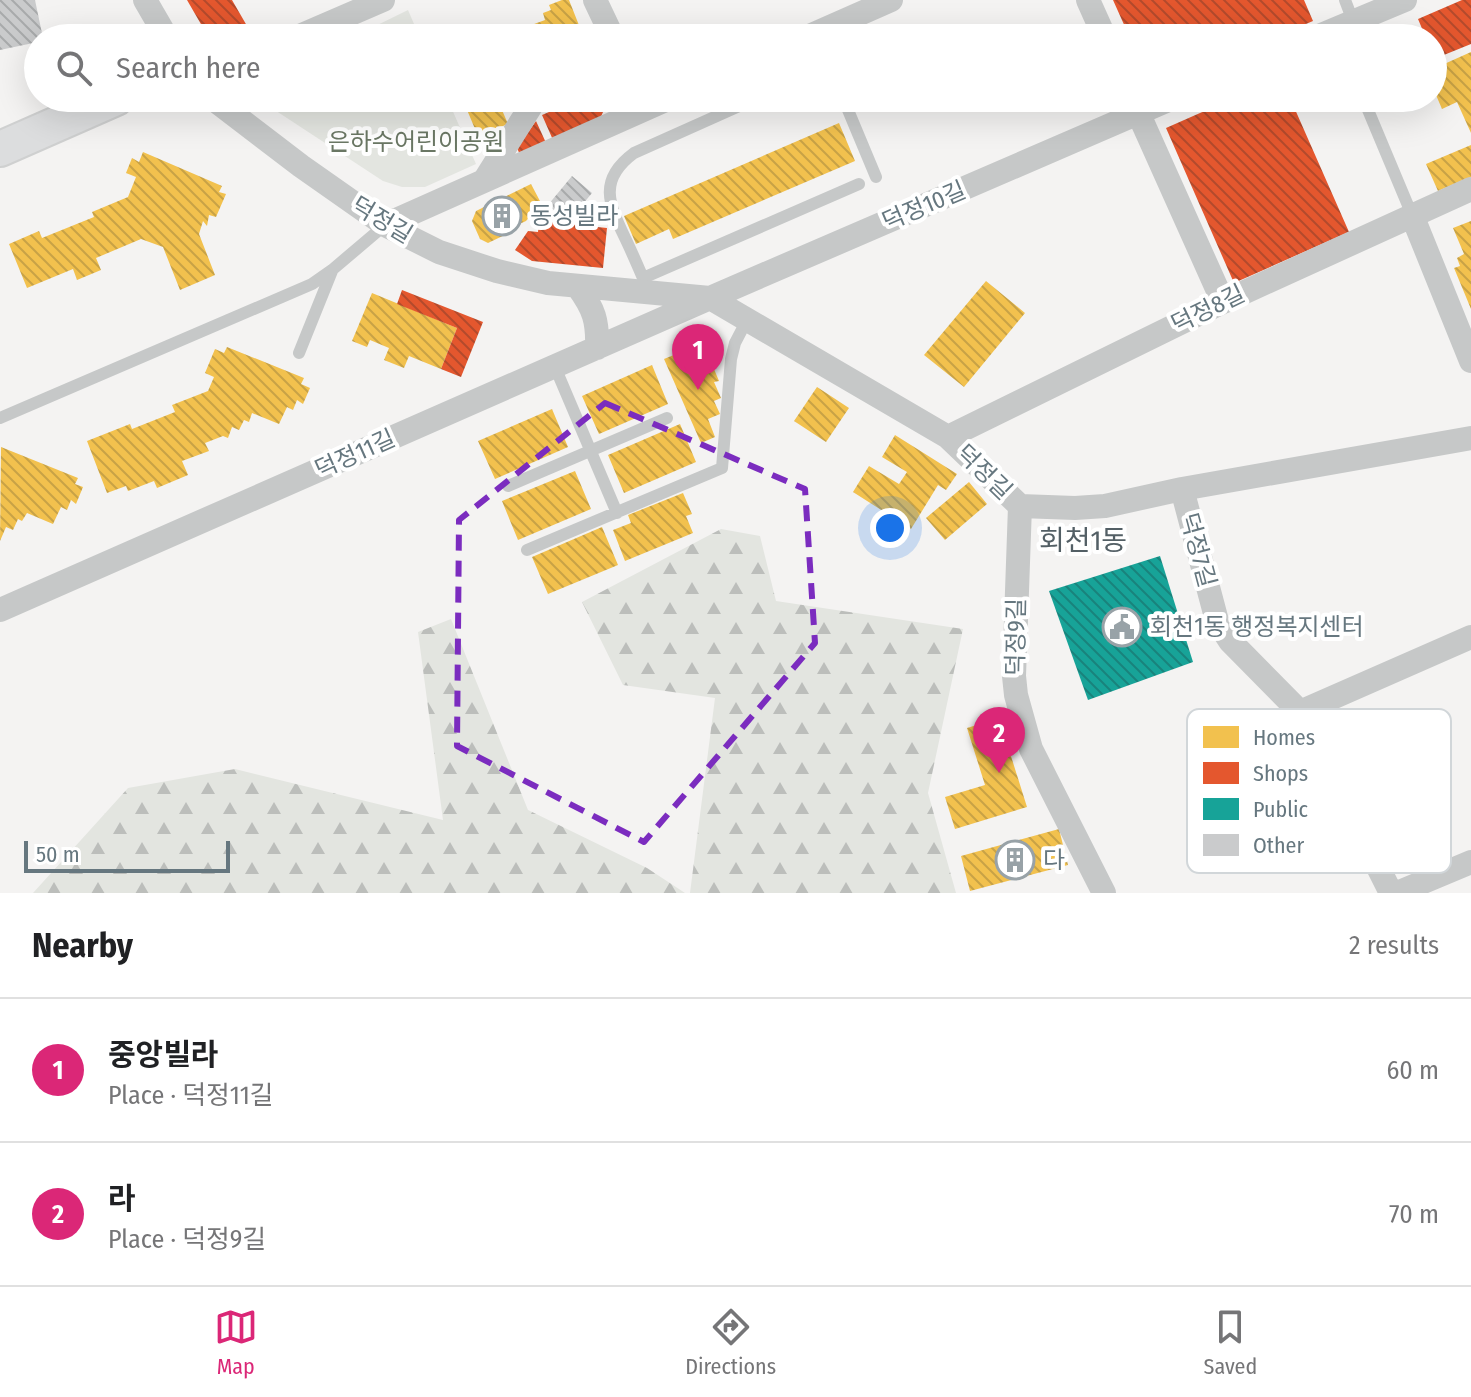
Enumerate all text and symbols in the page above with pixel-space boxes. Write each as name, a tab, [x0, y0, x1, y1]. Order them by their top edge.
search box	[24, 24, 1447, 112]
icon: search	[52, 46, 96, 90]
text: Search here	[116, 50, 261, 86]
park label: 은하수어린이공원	[328, 128, 504, 156]
street label: 덕정10길	[878, 176, 970, 236]
street label: 덕정길	[346, 191, 418, 249]
building icon: 동성빌라	[481, 195, 523, 237]
place label: 동성빌라	[530, 202, 618, 230]
street label: 덕정8길	[1167, 279, 1249, 339]
pin: 1	[672, 324, 724, 390]
street label: 덕정11길	[311, 424, 399, 484]
street label: 덕정길	[950, 439, 1018, 505]
your location	[870, 508, 910, 548]
street label: 덕정7길	[1175, 510, 1221, 590]
district label: 회천1동	[1039, 524, 1127, 557]
street label: 덕정9길	[1001, 598, 1031, 676]
public building icon: 회천1동 행정복지센터	[1101, 606, 1143, 648]
place label: 회천1동 행정복지센터	[1150, 613, 1364, 641]
pin: 2	[973, 707, 1025, 773]
legend	[1187, 709, 1451, 873]
text: Homes	[1253, 724, 1315, 751]
text: Shops	[1253, 760, 1308, 787]
text: Public	[1253, 796, 1309, 823]
text: Other	[1253, 832, 1304, 859]
scale bar	[24, 837, 230, 873]
building icon: 다	[994, 839, 1036, 881]
text: 50 m	[36, 841, 80, 868]
place label: 다	[1043, 846, 1065, 874]
text: Nearby	[32, 925, 133, 966]
text: 2 results	[1349, 930, 1439, 961]
text: 중앙빌라	[108, 1037, 218, 1073]
text: 1	[53, 1055, 64, 1086]
text: 60 m	[1386, 1055, 1439, 1086]
text: Place · 덕정11길	[108, 1080, 274, 1111]
text: 라	[108, 1181, 136, 1217]
text: 2	[52, 1199, 64, 1230]
text: 70 m	[1389, 1199, 1439, 1230]
text: Place · 덕정9길	[108, 1224, 266, 1255]
tab: Map	[214, 1305, 258, 1380]
tab: Directions	[685, 1305, 776, 1380]
tab: Saved	[1204, 1305, 1257, 1380]

